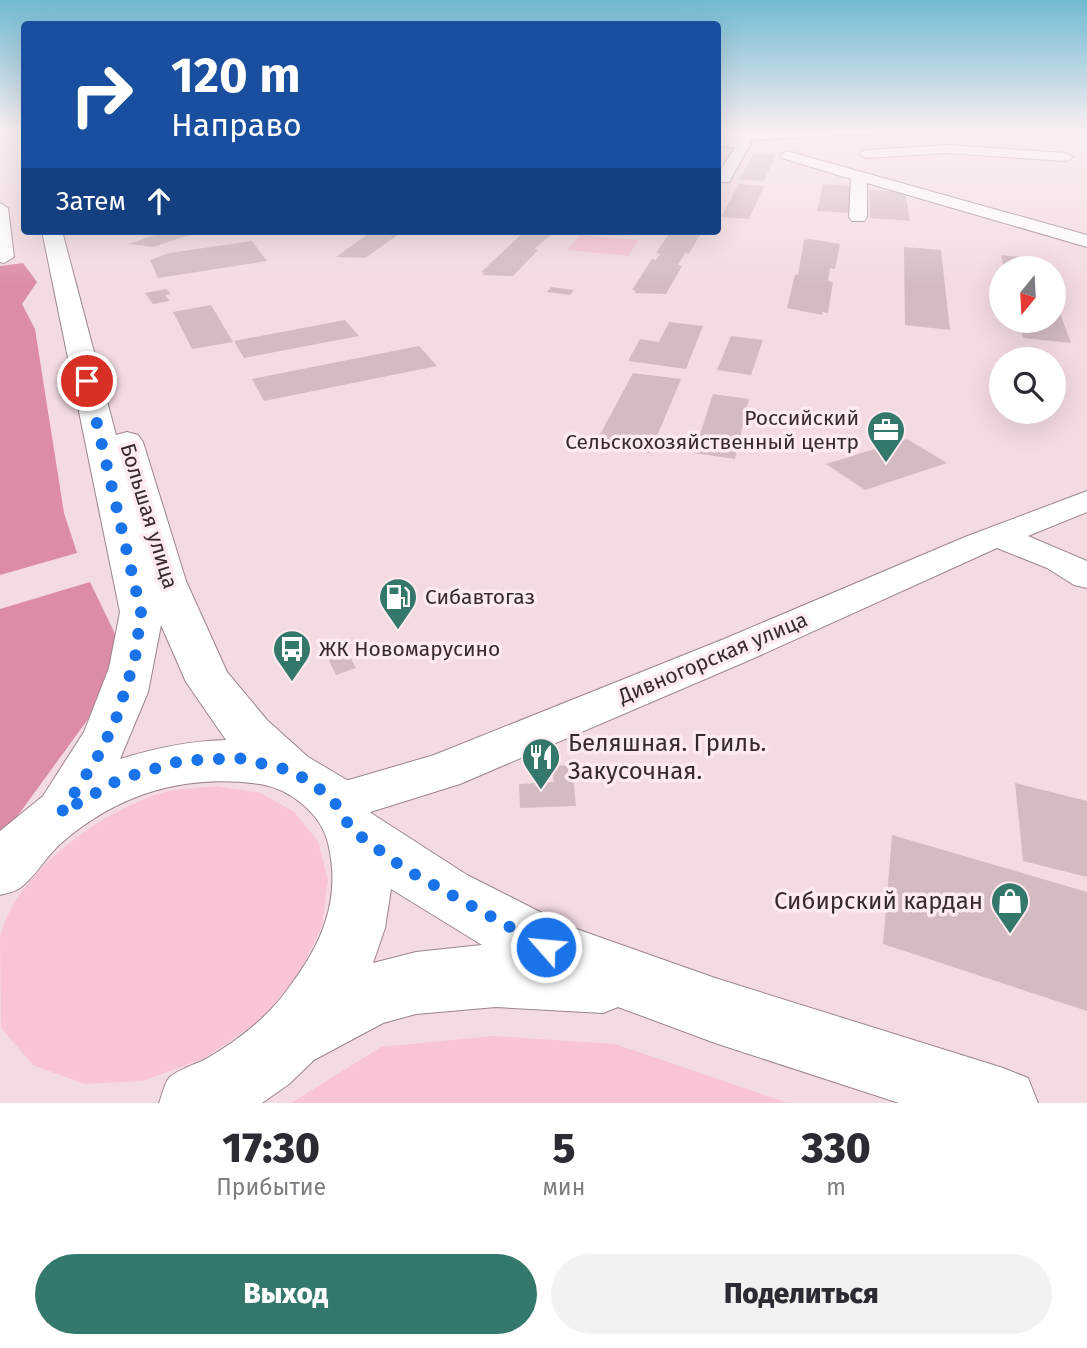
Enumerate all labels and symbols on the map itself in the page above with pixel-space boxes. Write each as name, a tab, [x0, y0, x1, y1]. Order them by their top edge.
north arrow	[989, 256, 1066, 332]
pin	[57, 351, 117, 411]
place label: Российский Сельскохозяйственный центр	[565, 405, 859, 455]
office icon: Российский Сельскохозяйственный центр	[865, 409, 907, 464]
street label: Большая улица	[115, 440, 183, 592]
fuel station icon: Сибавтогаз	[377, 576, 419, 631]
place label: Сибавтогаз	[425, 584, 535, 610]
street label: Дивногорская улица	[614, 606, 811, 710]
bus stop icon: ЖК Новомарусино	[271, 628, 313, 683]
place label: ЖК Новомарусино	[319, 636, 500, 662]
place label: Беляшная. Гриль. Закусочная.	[568, 729, 766, 785]
restaurant icon: Беляшная. Гриль. Закусочная.	[520, 736, 562, 791]
shop icon: Сибирский кардан	[989, 880, 1031, 935]
place label: Сибирский кардан	[774, 887, 983, 915]
position arrow	[509, 910, 583, 984]

